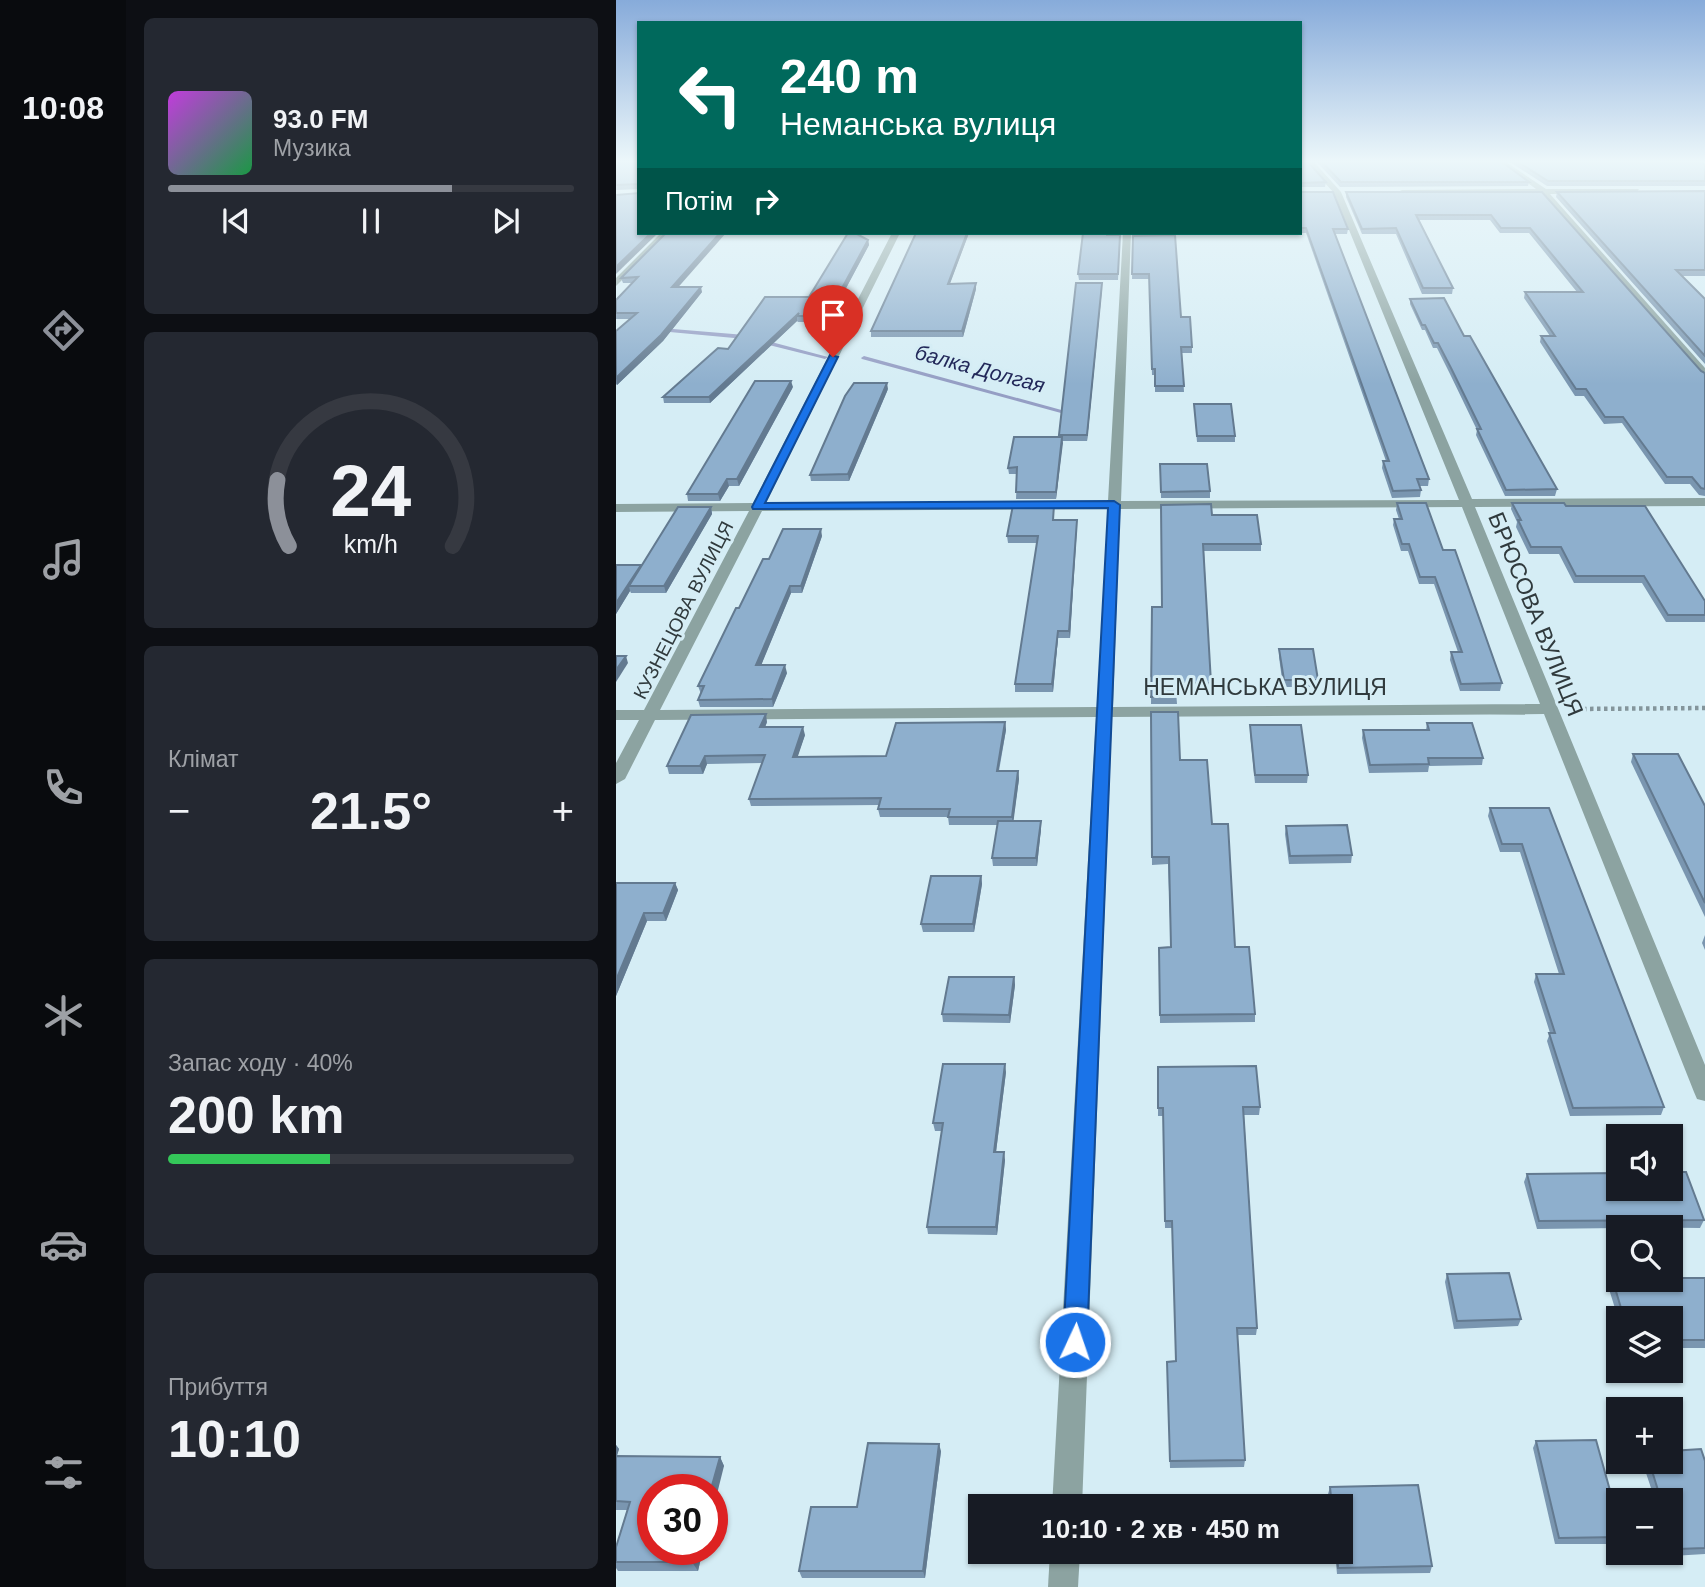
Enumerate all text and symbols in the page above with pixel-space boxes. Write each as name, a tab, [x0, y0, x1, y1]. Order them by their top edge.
icon: left	[665, 49, 756, 140]
text: 240 m	[780, 49, 919, 103]
text: 10:08	[22, 90, 104, 126]
text: 93.0 FM	[273, 104, 368, 134]
text: Неманська вулиця	[780, 106, 1056, 142]
text: Музика	[273, 135, 351, 161]
icon: right	[747, 182, 785, 220]
text: Потім	[665, 186, 733, 216]
icon: previous	[217, 202, 255, 240]
icon: pause	[352, 202, 390, 240]
icon: next	[487, 202, 525, 240]
pin	[803, 285, 863, 357]
icon: arrive	[814, 296, 852, 334]
icon: directions	[39, 306, 88, 355]
water label: балка Долгая	[913, 340, 1048, 397]
text: 24	[331, 450, 412, 531]
street label: БРЮСОВА ВУЛИЦЯ	[1483, 508, 1589, 720]
street label: КУЗНЕЦОВА ВУЛИЦЯ	[629, 518, 737, 703]
text: km/h	[344, 529, 398, 557]
icon: music	[39, 535, 88, 584]
street label: НЕМАНСЬКА ВУЛИЦЯ	[1143, 674, 1387, 700]
text: Клімат	[168, 746, 239, 772]
icon: phone	[39, 763, 88, 812]
text: 21.5°	[310, 782, 432, 840]
text: −	[168, 790, 190, 832]
text: +	[552, 790, 574, 832]
icon: climate	[39, 991, 88, 1040]
text: Запас ходу · 40%	[168, 1050, 353, 1076]
text: 200 km	[168, 1086, 344, 1144]
map controls	[1606, 1124, 1683, 1565]
button: sound	[1606, 1124, 1683, 1201]
button: search	[1606, 1215, 1683, 1292]
icon: car	[39, 1220, 88, 1269]
position arrow	[1038, 1305, 1112, 1379]
button: layers	[1606, 1306, 1683, 1383]
text: Прибуття	[168, 1374, 268, 1400]
button: +	[1606, 1397, 1683, 1474]
text: 10:10	[168, 1410, 301, 1468]
icon: filters	[39, 1448, 88, 1497]
speed limit sign: 30	[637, 1474, 728, 1565]
button: −	[1606, 1488, 1683, 1565]
text: 10:10 · 2 хв · 450 m	[1041, 1514, 1280, 1544]

